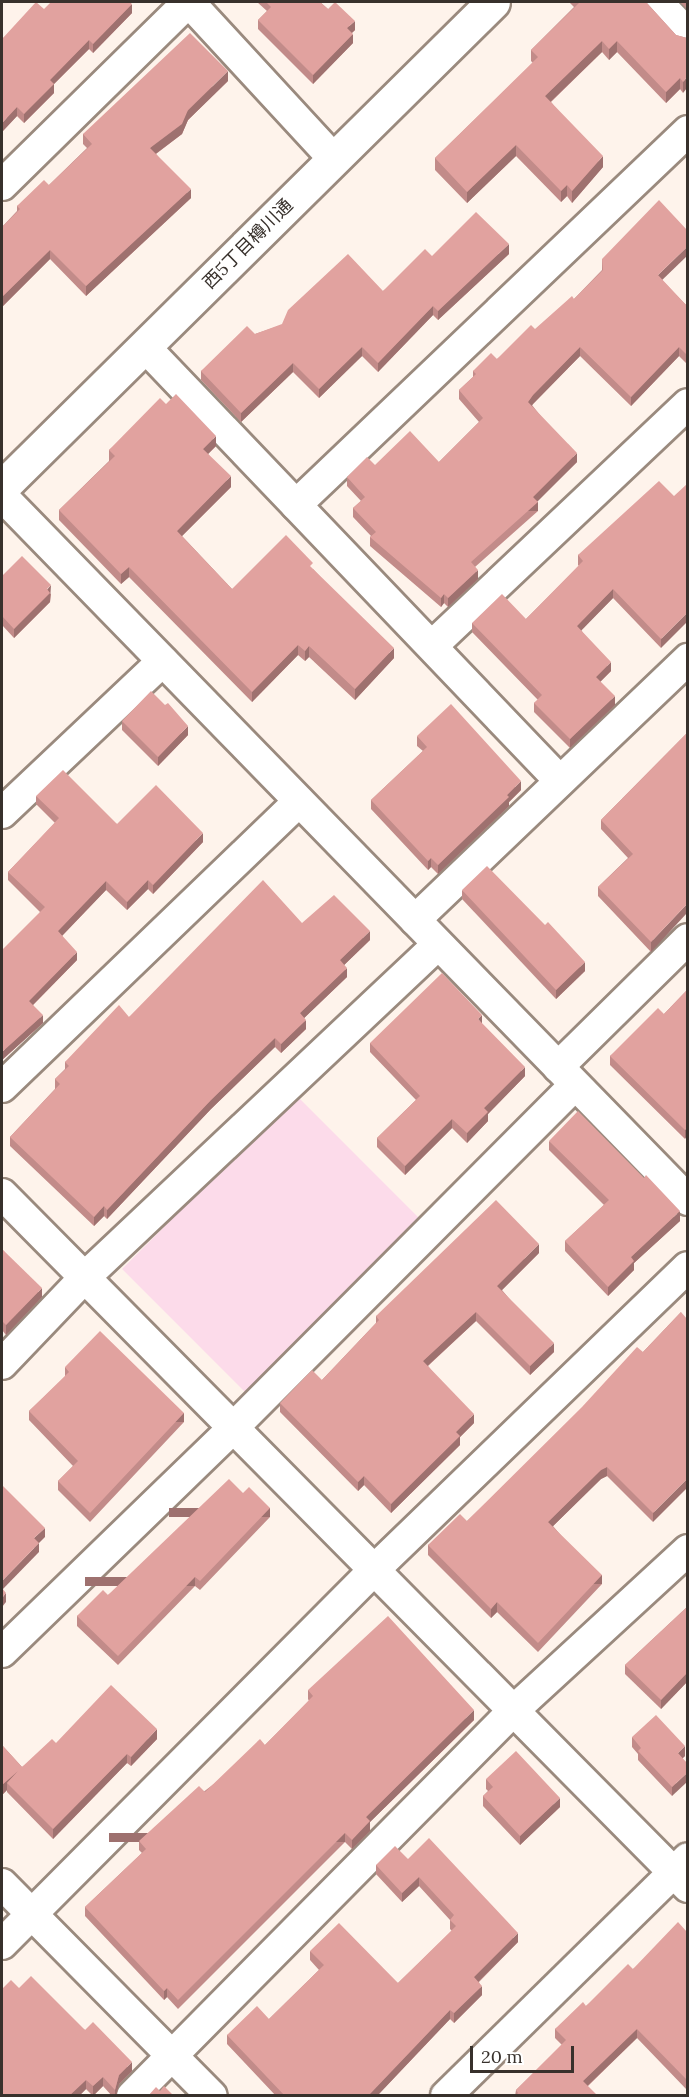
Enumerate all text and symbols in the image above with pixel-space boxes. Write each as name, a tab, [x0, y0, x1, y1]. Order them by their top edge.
street label: 西5丁目樽川通	[199, 195, 297, 293]
scale bar	[473, 2034, 576, 2072]
text: 20 m	[481, 2045, 523, 2068]

